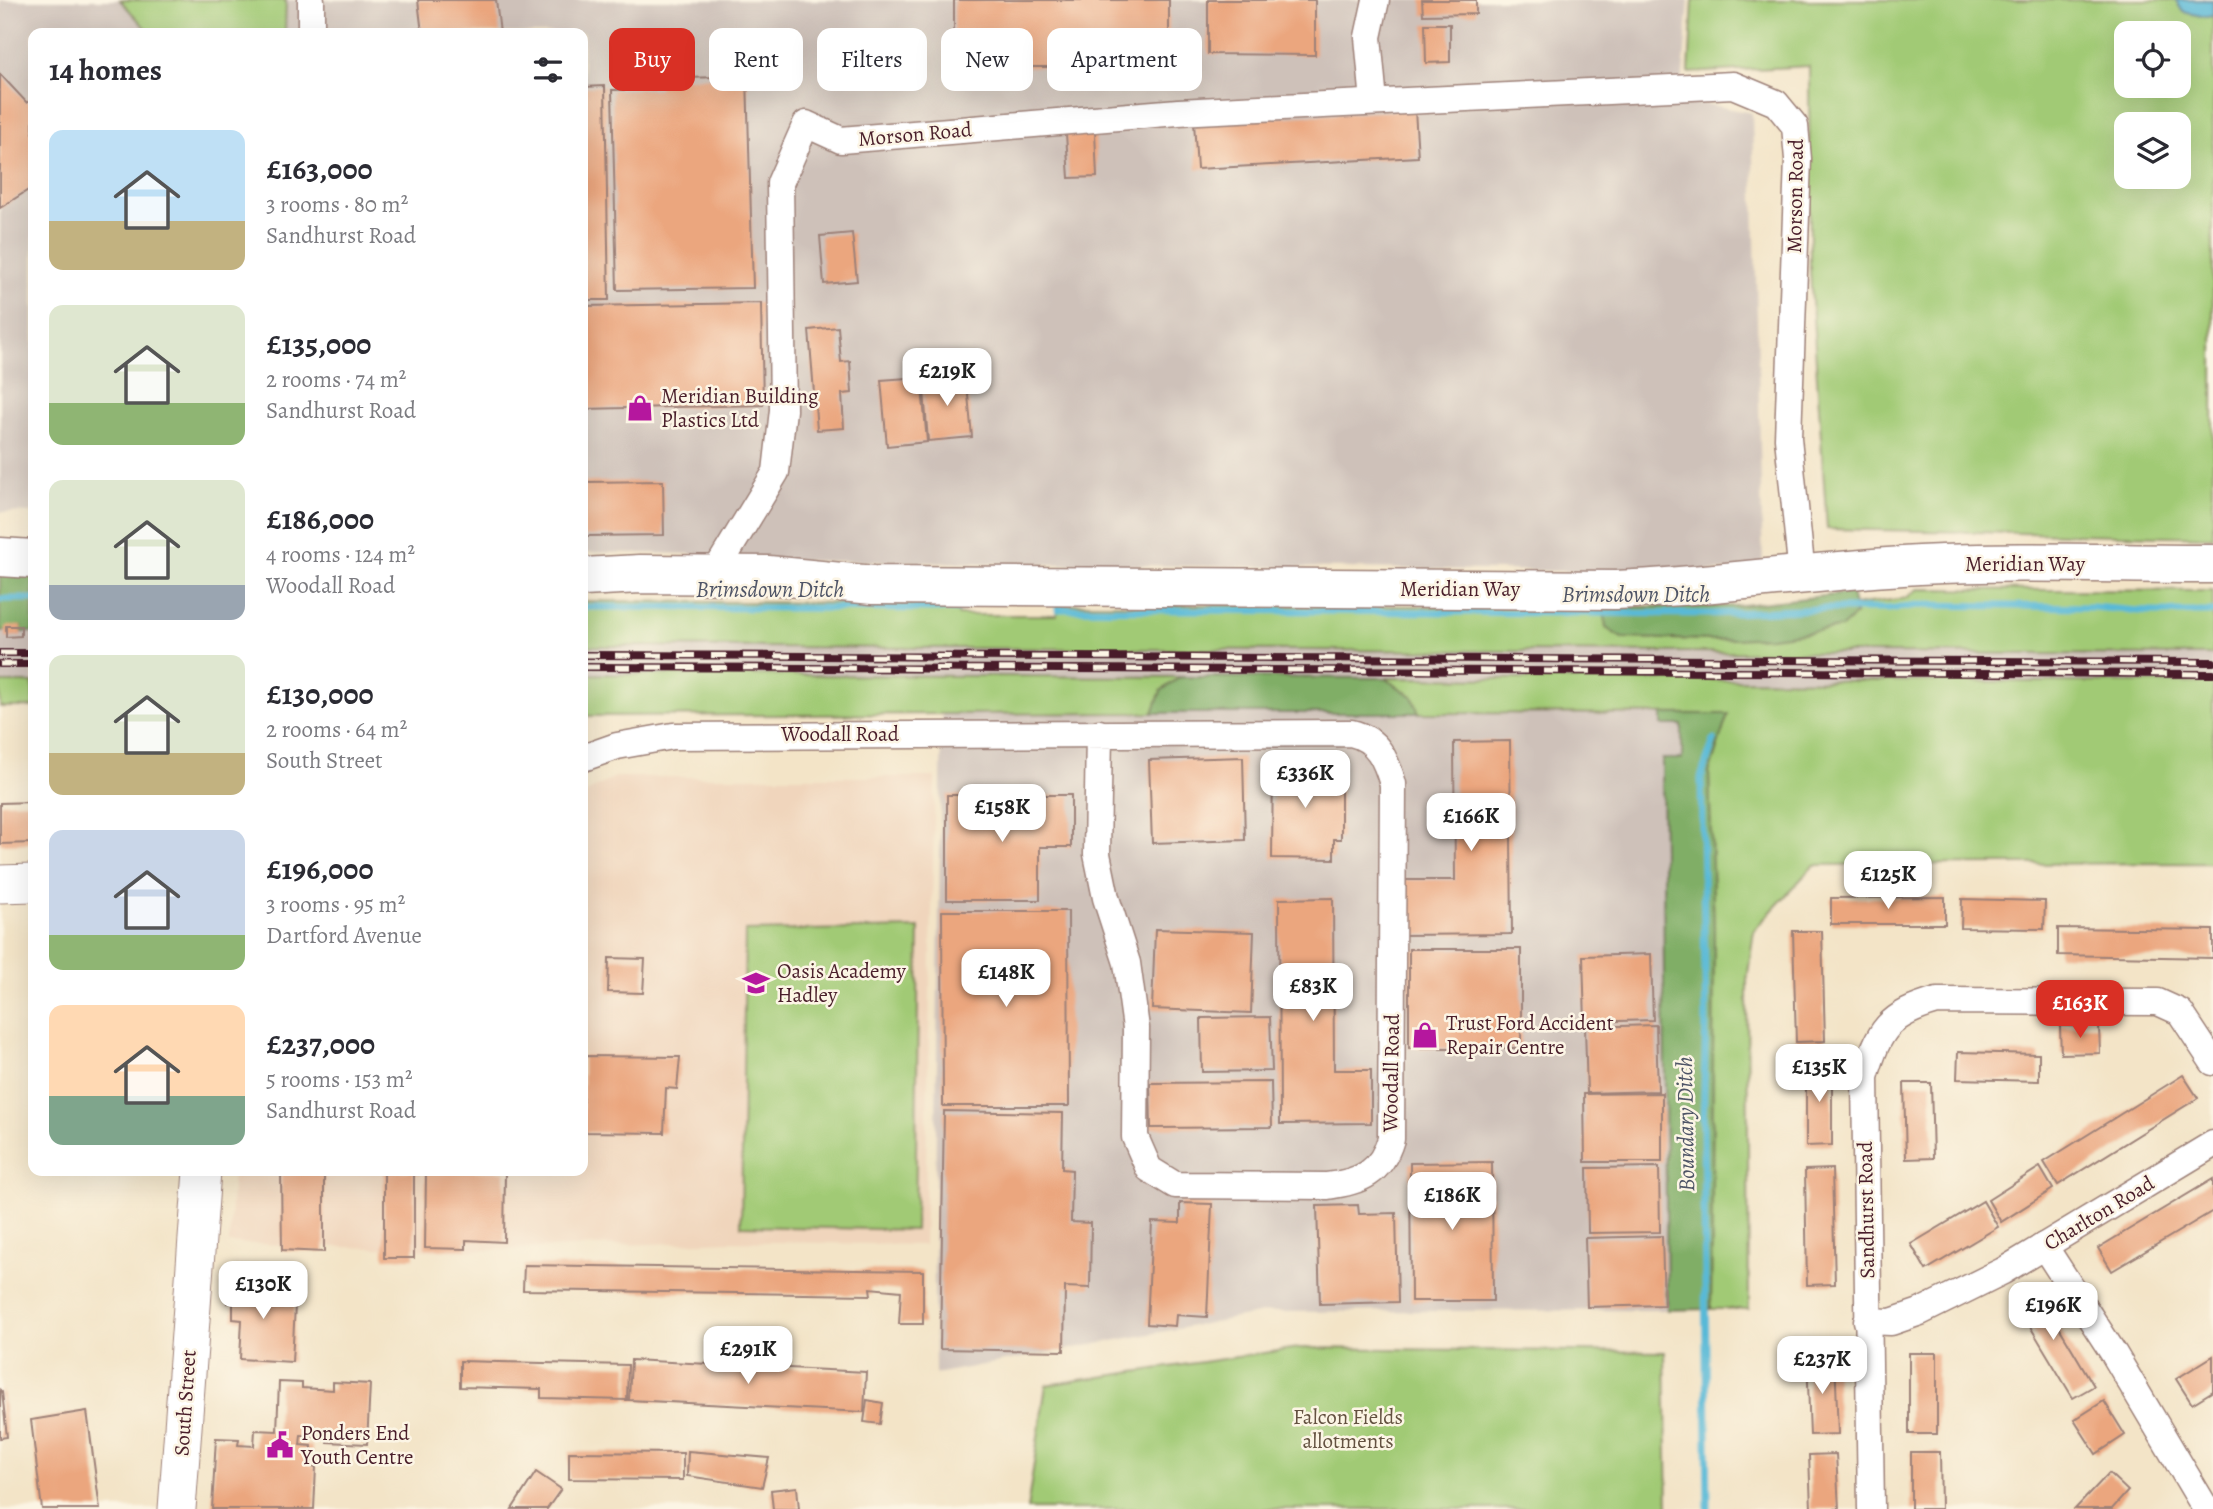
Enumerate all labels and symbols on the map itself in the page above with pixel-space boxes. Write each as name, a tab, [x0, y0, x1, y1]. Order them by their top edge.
street label: Morson Road	[857, 115, 974, 153]
street label: Morson Road	[1780, 138, 1810, 253]
pin: £219K	[898, 348, 996, 408]
place label: Meridian Building Plastics Ltd	[661, 382, 819, 434]
shop icon: Meridian Building Plastics Ltd	[625, 393, 655, 423]
street label: Meridian Way	[1965, 550, 2086, 578]
water label: Brimsdown Ditch	[696, 574, 844, 605]
street label: Meridian Way	[1400, 575, 1521, 603]
water label: Brimsdown Ditch	[1562, 579, 1710, 610]
street label: Woodall Road	[780, 720, 900, 748]
pin: £336K	[1256, 750, 1354, 810]
pin: £158K	[953, 784, 1051, 844]
pin: £166K	[1422, 794, 1520, 853]
pin: £125K	[1839, 852, 1937, 911]
pin: £148K	[957, 950, 1055, 1009]
place label: Oasis Academy Hadley	[777, 957, 906, 1009]
pin: £83K	[1272, 964, 1354, 1023]
school or university icon: Oasis Academy Hadley	[741, 968, 771, 998]
pin: £163K	[2031, 981, 2129, 1040]
place label: Trust Ford Accident Repair Centre	[1446, 1009, 1614, 1061]
street label: Woodall Road	[1376, 1013, 1406, 1133]
shop icon: Trust Ford Accident Repair Centre	[1410, 1020, 1440, 1050]
pin: £135K	[1770, 1044, 1868, 1104]
water label: Boundary Ditch	[1669, 1056, 1702, 1192]
street label: Sandhurst Road	[1851, 1140, 1881, 1279]
street label: Charlton Road	[2039, 1169, 2160, 1257]
pin: £186K	[1403, 1172, 1501, 1232]
pin: £130K	[214, 1262, 312, 1321]
pin: £196K	[2004, 1282, 2102, 1342]
pin: £291K	[699, 1326, 797, 1386]
pin: £237K	[1773, 1336, 1871, 1396]
street label: South Street	[167, 1349, 203, 1457]
park label: Falcon Fields allotments	[1293, 1403, 1403, 1455]
place label: Ponders End Youth Centre	[300, 1419, 413, 1471]
public building icon: Ponders End Youth Centre	[265, 1430, 295, 1460]

